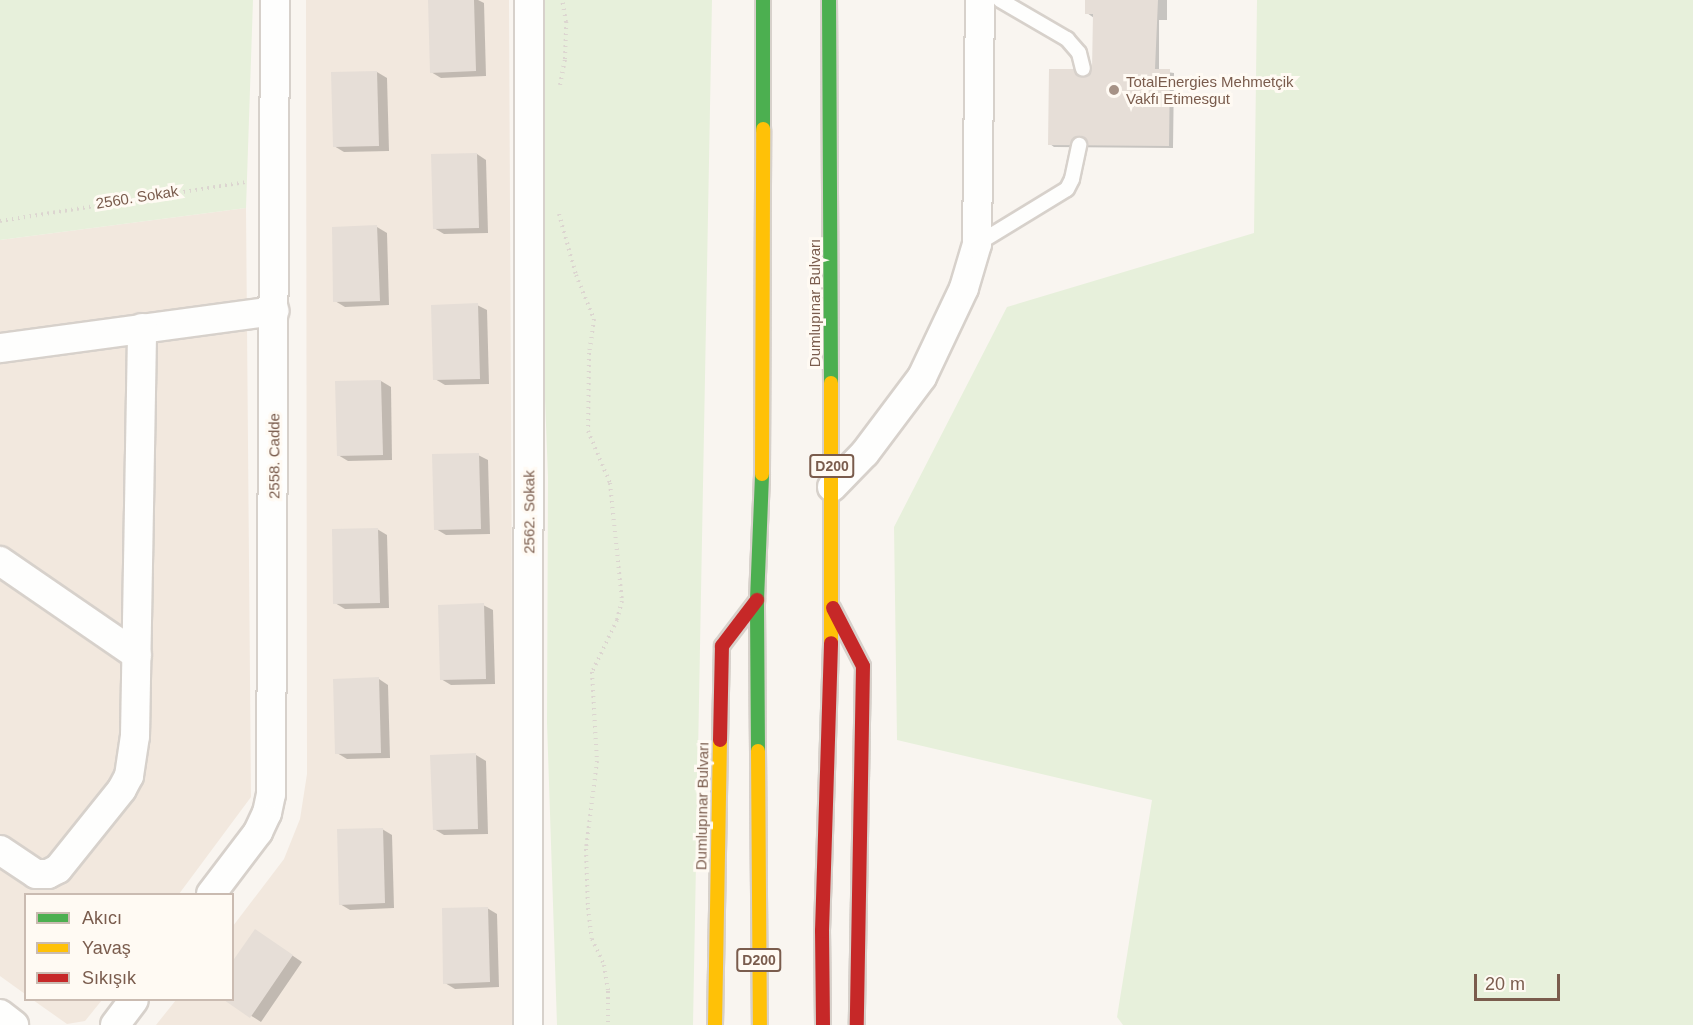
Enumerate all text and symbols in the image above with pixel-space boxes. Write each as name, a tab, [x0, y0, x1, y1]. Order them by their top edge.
place label: TotalEnergies Mehmetçik Vakfı Etimesgut	[1126, 72, 1294, 107]
marker: TotalEnergies Mehmetçik Vakfı Etimesgut	[1107, 83, 1121, 97]
street label: 2560. Sokak	[94, 182, 180, 212]
street label: Dumlupınar Bulvarı	[806, 239, 824, 367]
street label: 2558. Cadde	[265, 413, 283, 499]
road number: D200	[808, 455, 856, 477]
street label: 2562. Sokak	[520, 470, 538, 554]
street label: Dumlupınar Bulvarı	[692, 742, 712, 870]
legend	[24, 893, 234, 1001]
text: Akıcı	[82, 908, 122, 928]
text: Yavaş	[82, 938, 131, 958]
road number: D200	[735, 949, 783, 971]
scale bar	[1477, 962, 1562, 1000]
text: Sıkışık	[82, 968, 136, 988]
text: 20 m	[1485, 974, 1525, 994]

